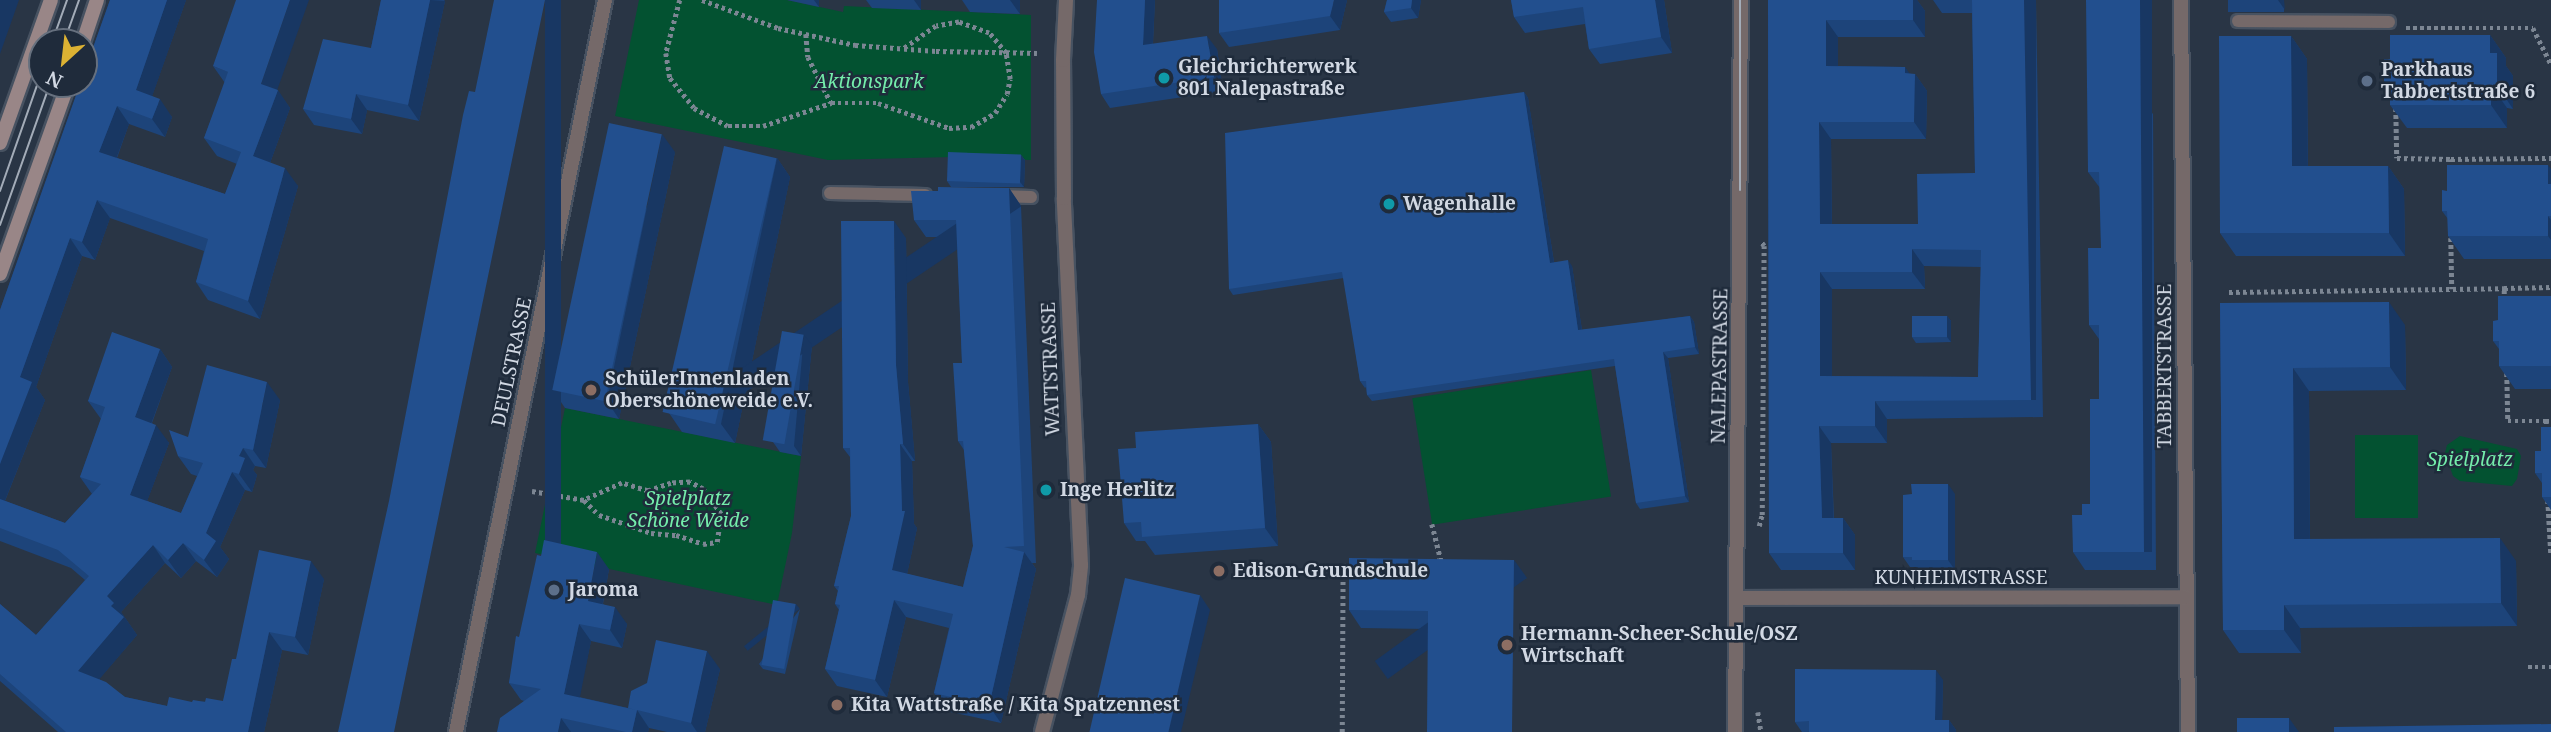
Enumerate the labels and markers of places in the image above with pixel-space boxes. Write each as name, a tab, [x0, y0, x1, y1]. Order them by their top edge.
place label: Gleichrichterwerk 801 Nalepastraße	[1178, 56, 1357, 100]
place label: Parkhaus Tabbertstraße 6	[2381, 59, 2535, 103]
marker: Gleichrichterwerk 801 Nalepastraße	[1156, 70, 1172, 86]
marker: Parkhaus Tabbertstraße 6	[2359, 73, 2375, 89]
place label: Wagenhalle	[1403, 193, 1516, 215]
marker: Wagenhalle	[1381, 196, 1397, 212]
place label: SchülerInnenladen Oberschöneweide e.V.	[605, 368, 813, 412]
marker: SchülerInnenladen Oberschöneweide e.V.	[583, 382, 599, 398]
place label: Inge Herlitz	[1060, 479, 1174, 501]
marker: Inge Herlitz	[1038, 482, 1054, 498]
place label: Edison-Grundschule	[1233, 560, 1428, 582]
marker: Edison-Grundschule	[1211, 563, 1227, 579]
place label: Jaroma	[568, 579, 639, 601]
marker: Jaroma	[546, 582, 562, 598]
place label: Hermann-Scheer-Schule/OSZ Wirtschaft	[1521, 623, 1798, 667]
marker: Hermann-Scheer-Schule/OSZ Wirtschaft	[1499, 637, 1515, 653]
place label: Kita Wattstraße / Kita Spatzennest	[851, 694, 1180, 716]
marker: Kita Wattstraße / Kita Spatzennest	[829, 697, 845, 713]

